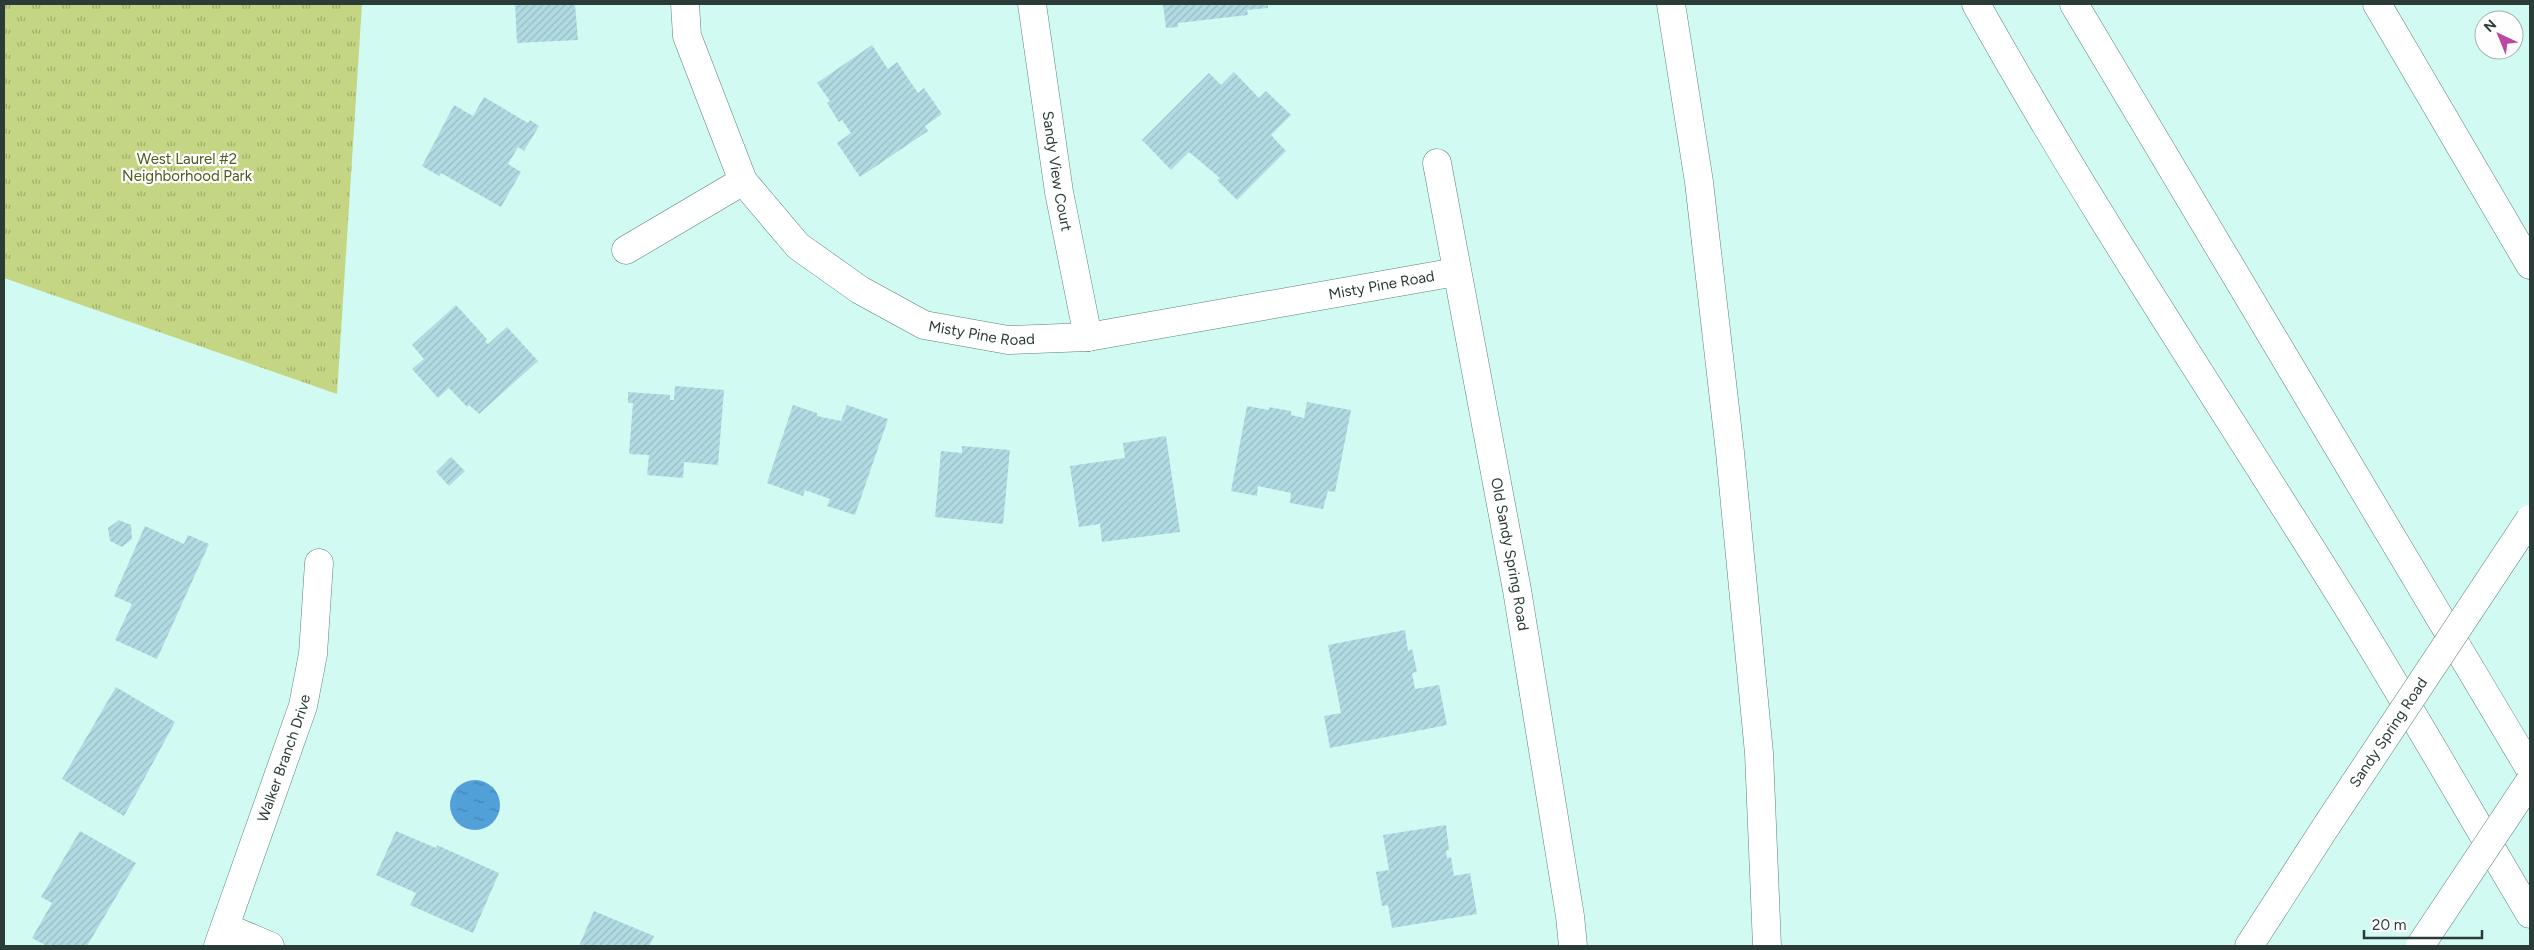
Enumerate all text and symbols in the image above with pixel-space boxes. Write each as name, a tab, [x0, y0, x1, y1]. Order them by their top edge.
north arrow	[2474, 10, 2524, 60]
text: N	[2481, 16, 2500, 36]
street label: Sandy View Court	[1038, 110, 1076, 233]
park label: West Laurel #2 Neighborhood Park	[122, 150, 253, 185]
street label: Misty Pine Road	[1327, 267, 1436, 303]
street label: Misty Pine Road	[927, 317, 1035, 349]
street label: Old Sandy Spring Road	[1487, 476, 1532, 632]
street label: Sandy Spring Road	[2346, 674, 2431, 791]
street label: Walker Branch Drive	[254, 693, 314, 825]
scale bar	[2364, 908, 2482, 940]
text: 20 m	[2372, 916, 2406, 934]

